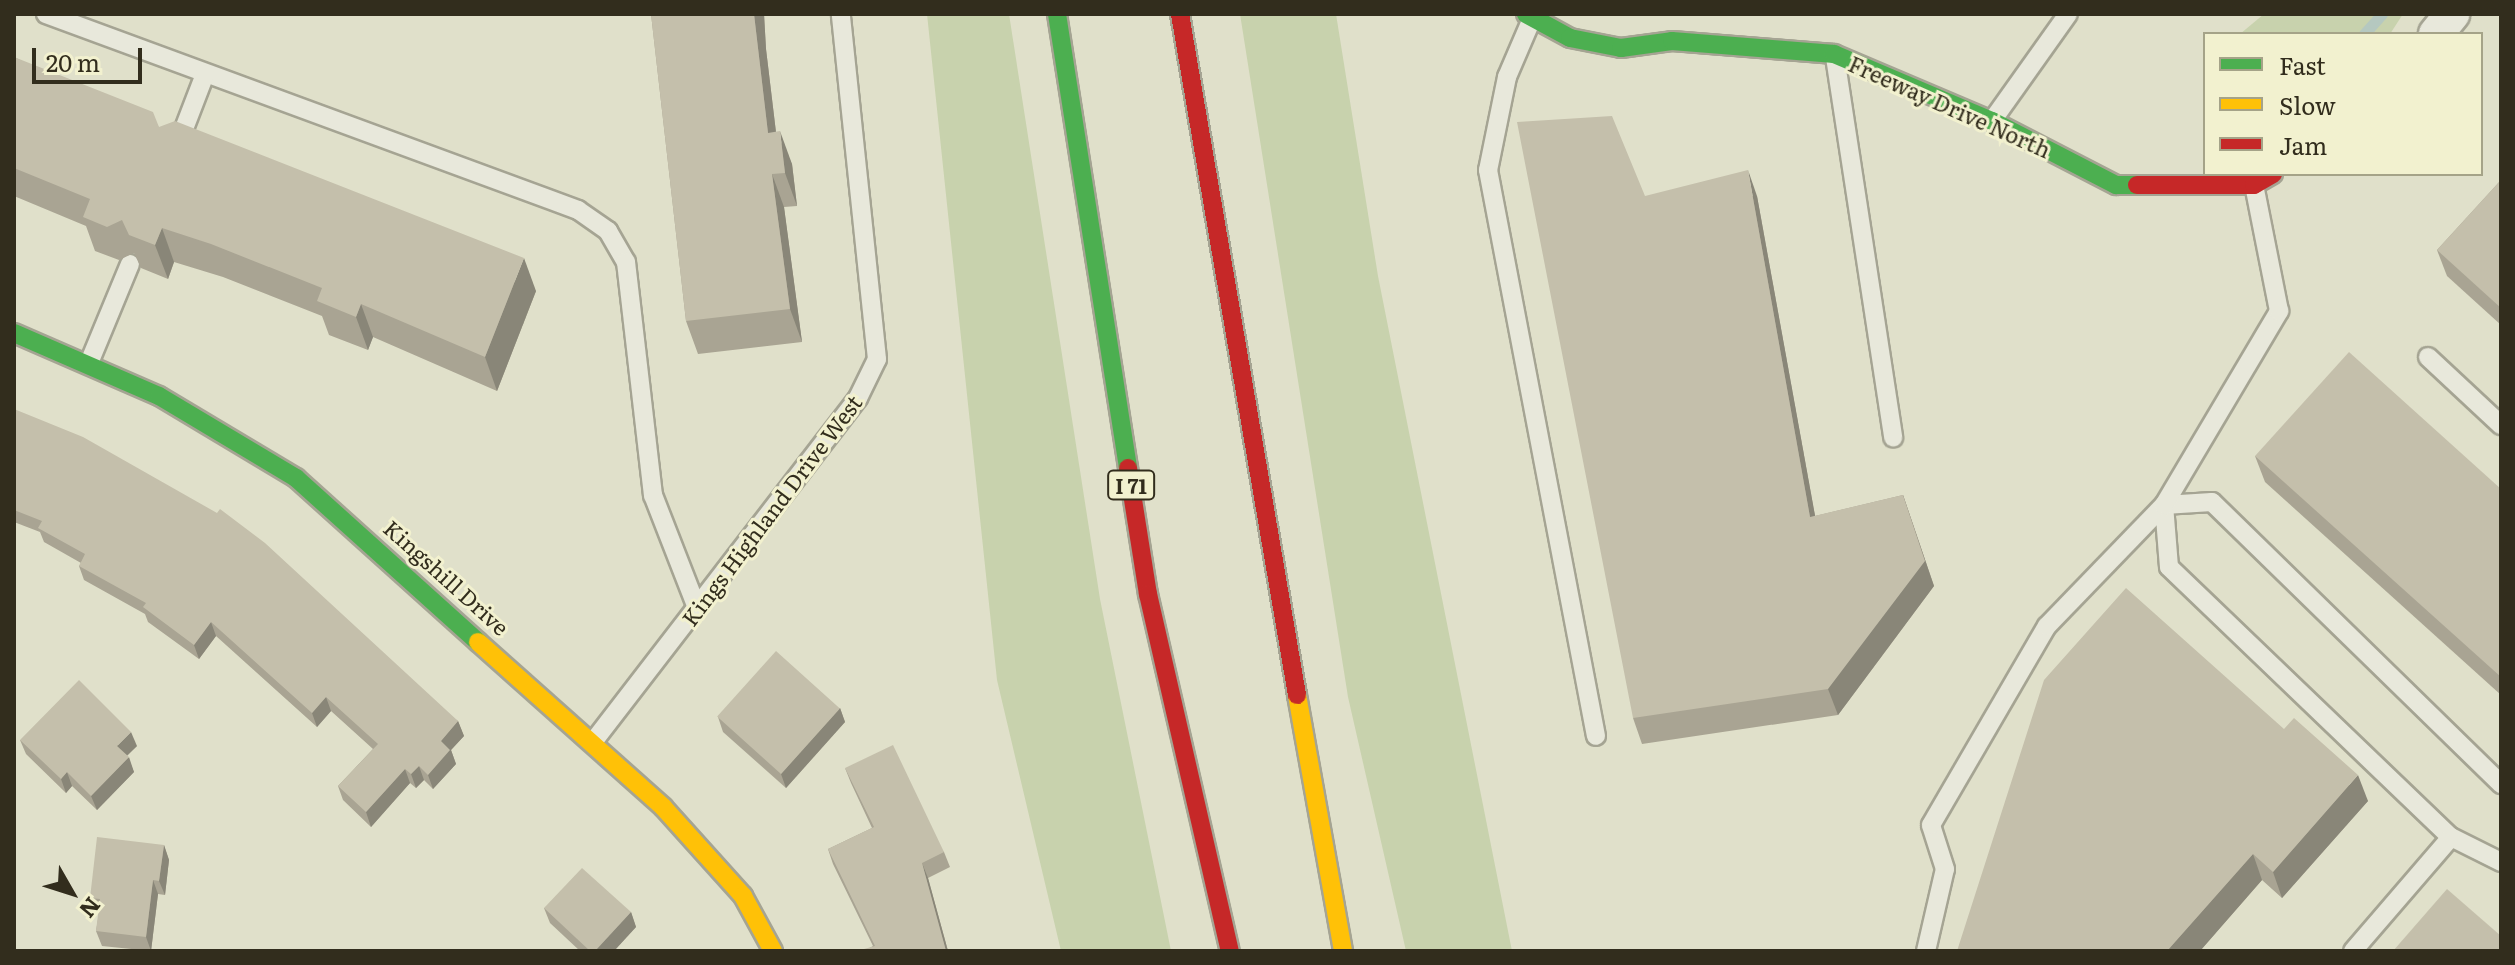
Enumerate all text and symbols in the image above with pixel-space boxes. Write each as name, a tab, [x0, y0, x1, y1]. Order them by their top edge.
scale bar	[36, 32, 146, 82]
legend	[2203, 32, 2483, 176]
text: 20 m	[46, 44, 100, 79]
text: Fast	[2279, 47, 2326, 82]
street label: Freeway Drive North	[1845, 50, 2055, 162]
text: Slow	[2279, 87, 2336, 122]
text: Jam	[2279, 127, 2327, 162]
street label: Kings Highland Drive West	[676, 389, 866, 631]
road number: I 71	[1107, 469, 1155, 501]
street label: Kingshill Drive	[379, 514, 515, 640]
north arrow	[32, 853, 112, 933]
text: N	[72, 891, 110, 926]

